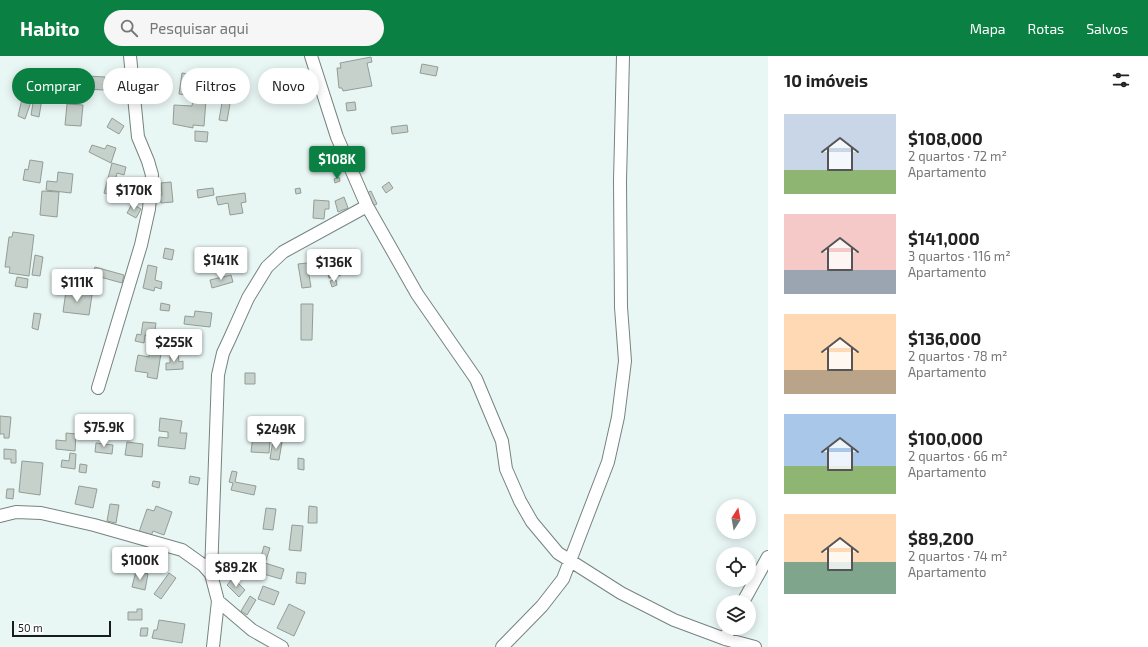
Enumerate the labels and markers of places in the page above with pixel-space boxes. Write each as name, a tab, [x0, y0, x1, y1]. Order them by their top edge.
pin: $108K	[309, 146, 365, 180]
pin: $170K	[106, 177, 162, 211]
pin: $141K	[193, 247, 249, 281]
pin: $136K	[306, 249, 362, 283]
pin: $111K	[49, 269, 105, 303]
pin: $255K	[146, 329, 202, 363]
pin: $75.9K	[71, 414, 137, 448]
pin: $249K	[248, 416, 304, 450]
pin: $100K	[112, 547, 168, 581]
pin: $89.2K	[203, 554, 269, 588]

